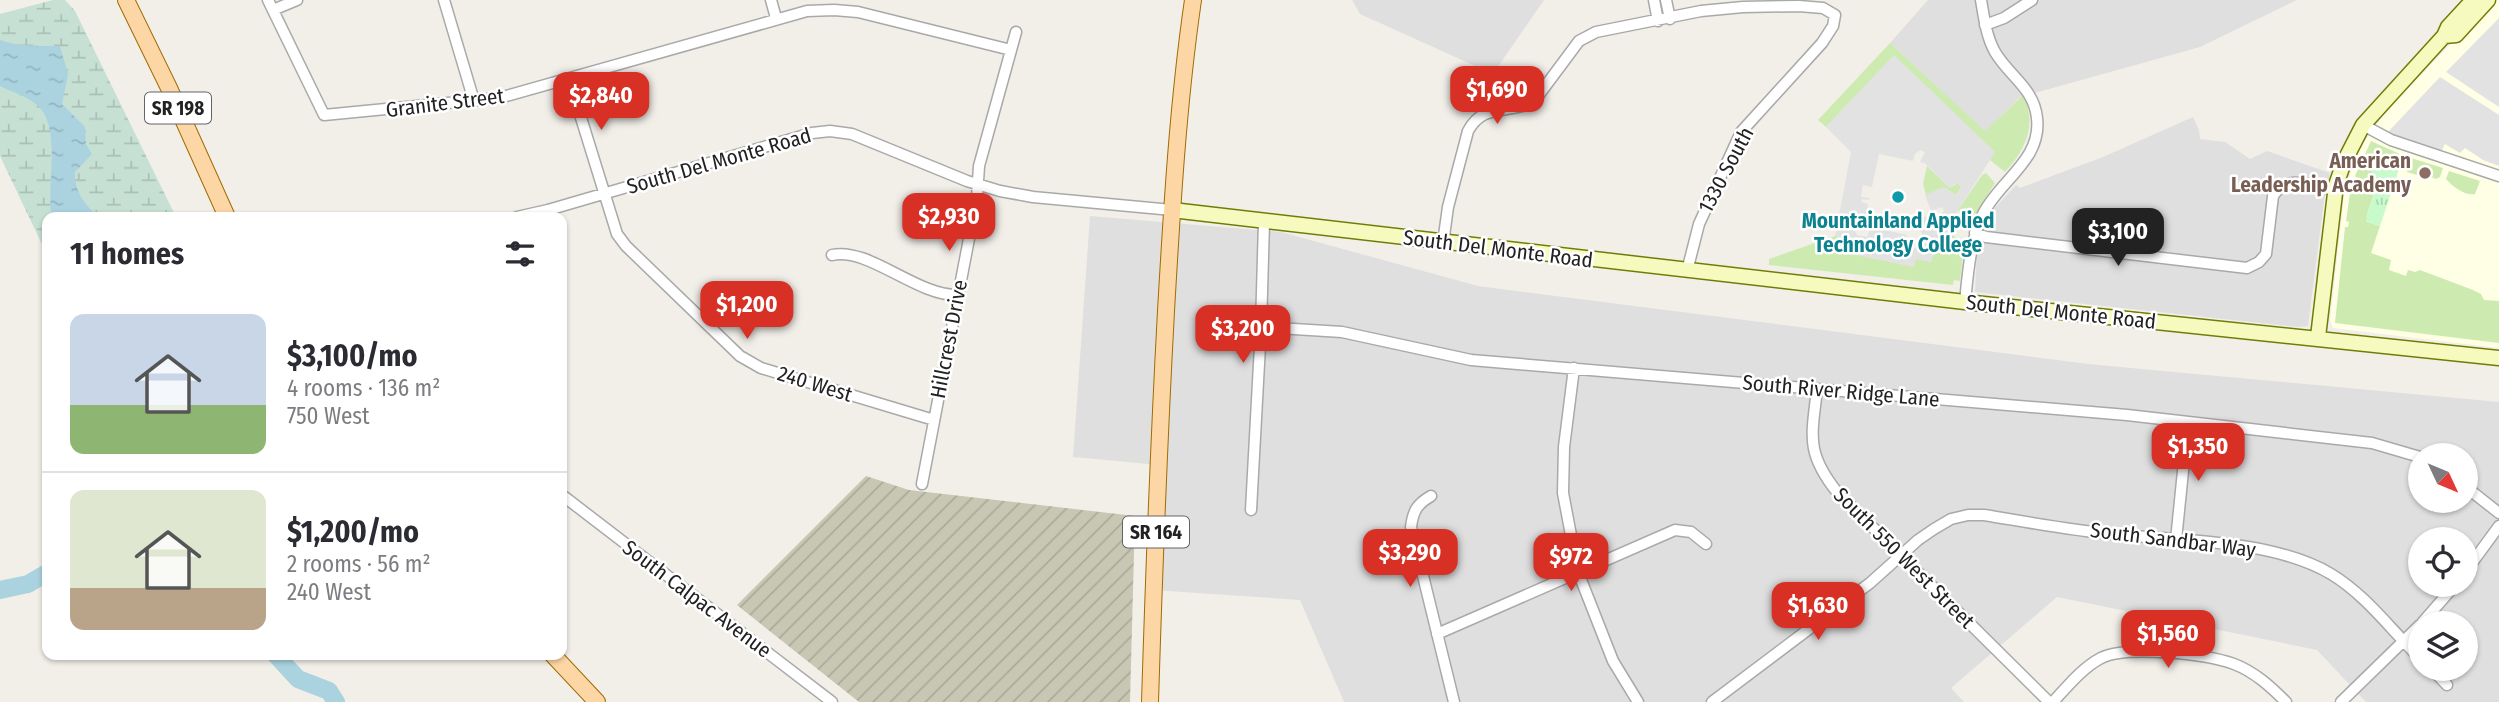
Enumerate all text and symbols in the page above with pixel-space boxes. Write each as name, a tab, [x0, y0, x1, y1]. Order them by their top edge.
pin: $1,690	[1440, 66, 1554, 126]
pin: $2,840	[544, 72, 658, 132]
text: $1,690	[1466, 75, 1528, 103]
text: $2,840	[569, 81, 633, 109]
street label: Granite Street	[384, 83, 506, 123]
road number: SR 198	[145, 92, 211, 124]
street label: South Del Monte Road	[624, 122, 814, 200]
street label: 1330 South	[1693, 123, 1759, 217]
place label: American Leadership Academy	[2231, 148, 2412, 198]
marker: American Leadership Academy	[2417, 165, 2433, 181]
marker: Mountainland Applied Technology College	[1890, 189, 1906, 205]
pin: $2,930	[892, 194, 1006, 253]
text: $2,930	[918, 202, 980, 230]
place label: Mountainland Applied Technology College	[1802, 208, 1994, 258]
pin: $3,100	[2061, 208, 2175, 268]
text: $3,100	[2088, 217, 2148, 245]
street label: South Del Monte Road	[1402, 224, 1594, 274]
icon: filters	[501, 235, 539, 273]
text: 11 homes	[70, 236, 184, 272]
street label: Hillcrest Drive	[925, 277, 973, 401]
pin: $1,200	[690, 282, 804, 341]
street label: South Del Monte Road	[1965, 289, 2157, 335]
text: $1,200	[716, 290, 778, 318]
pin: $3,200	[1186, 306, 1300, 365]
text: $3,200	[1211, 314, 1275, 342]
text: $3,100/mo	[287, 338, 417, 374]
icon: home	[126, 342, 210, 426]
street label: 240 West	[775, 360, 856, 408]
street label: South River Ridge Lane	[1741, 369, 1941, 413]
text: 4 rooms · 136 m²	[287, 374, 440, 402]
text: 750 West	[287, 402, 370, 430]
pin: $1,350	[2141, 424, 2255, 483]
text: $1,350	[2168, 432, 2228, 460]
north arrow	[2408, 443, 2478, 513]
map controls	[2408, 443, 2478, 681]
street label: South 550 West Street	[1828, 482, 1980, 634]
text: $1,200/mo	[287, 514, 419, 550]
road number: SR 164	[1123, 516, 1189, 548]
street label: South Sandbar Way	[2089, 517, 2258, 563]
icon: home	[126, 518, 210, 602]
button: locate	[2408, 527, 2478, 597]
pin: $3,290	[1353, 530, 1467, 589]
pin: $972	[1530, 534, 1612, 593]
street label: South Calpac Avenue	[617, 535, 777, 663]
text: $3,290	[1379, 538, 1441, 566]
text: $972	[1549, 542, 1593, 570]
text: 2 rooms · 56 m²	[287, 550, 431, 578]
text: 240 West	[287, 578, 371, 606]
pin: $1,630	[1761, 582, 1875, 642]
text: $1,630	[1788, 591, 1848, 619]
pin: $1,560	[2111, 610, 2225, 670]
button: layers	[2408, 611, 2478, 681]
text: $1,560	[2137, 619, 2199, 647]

